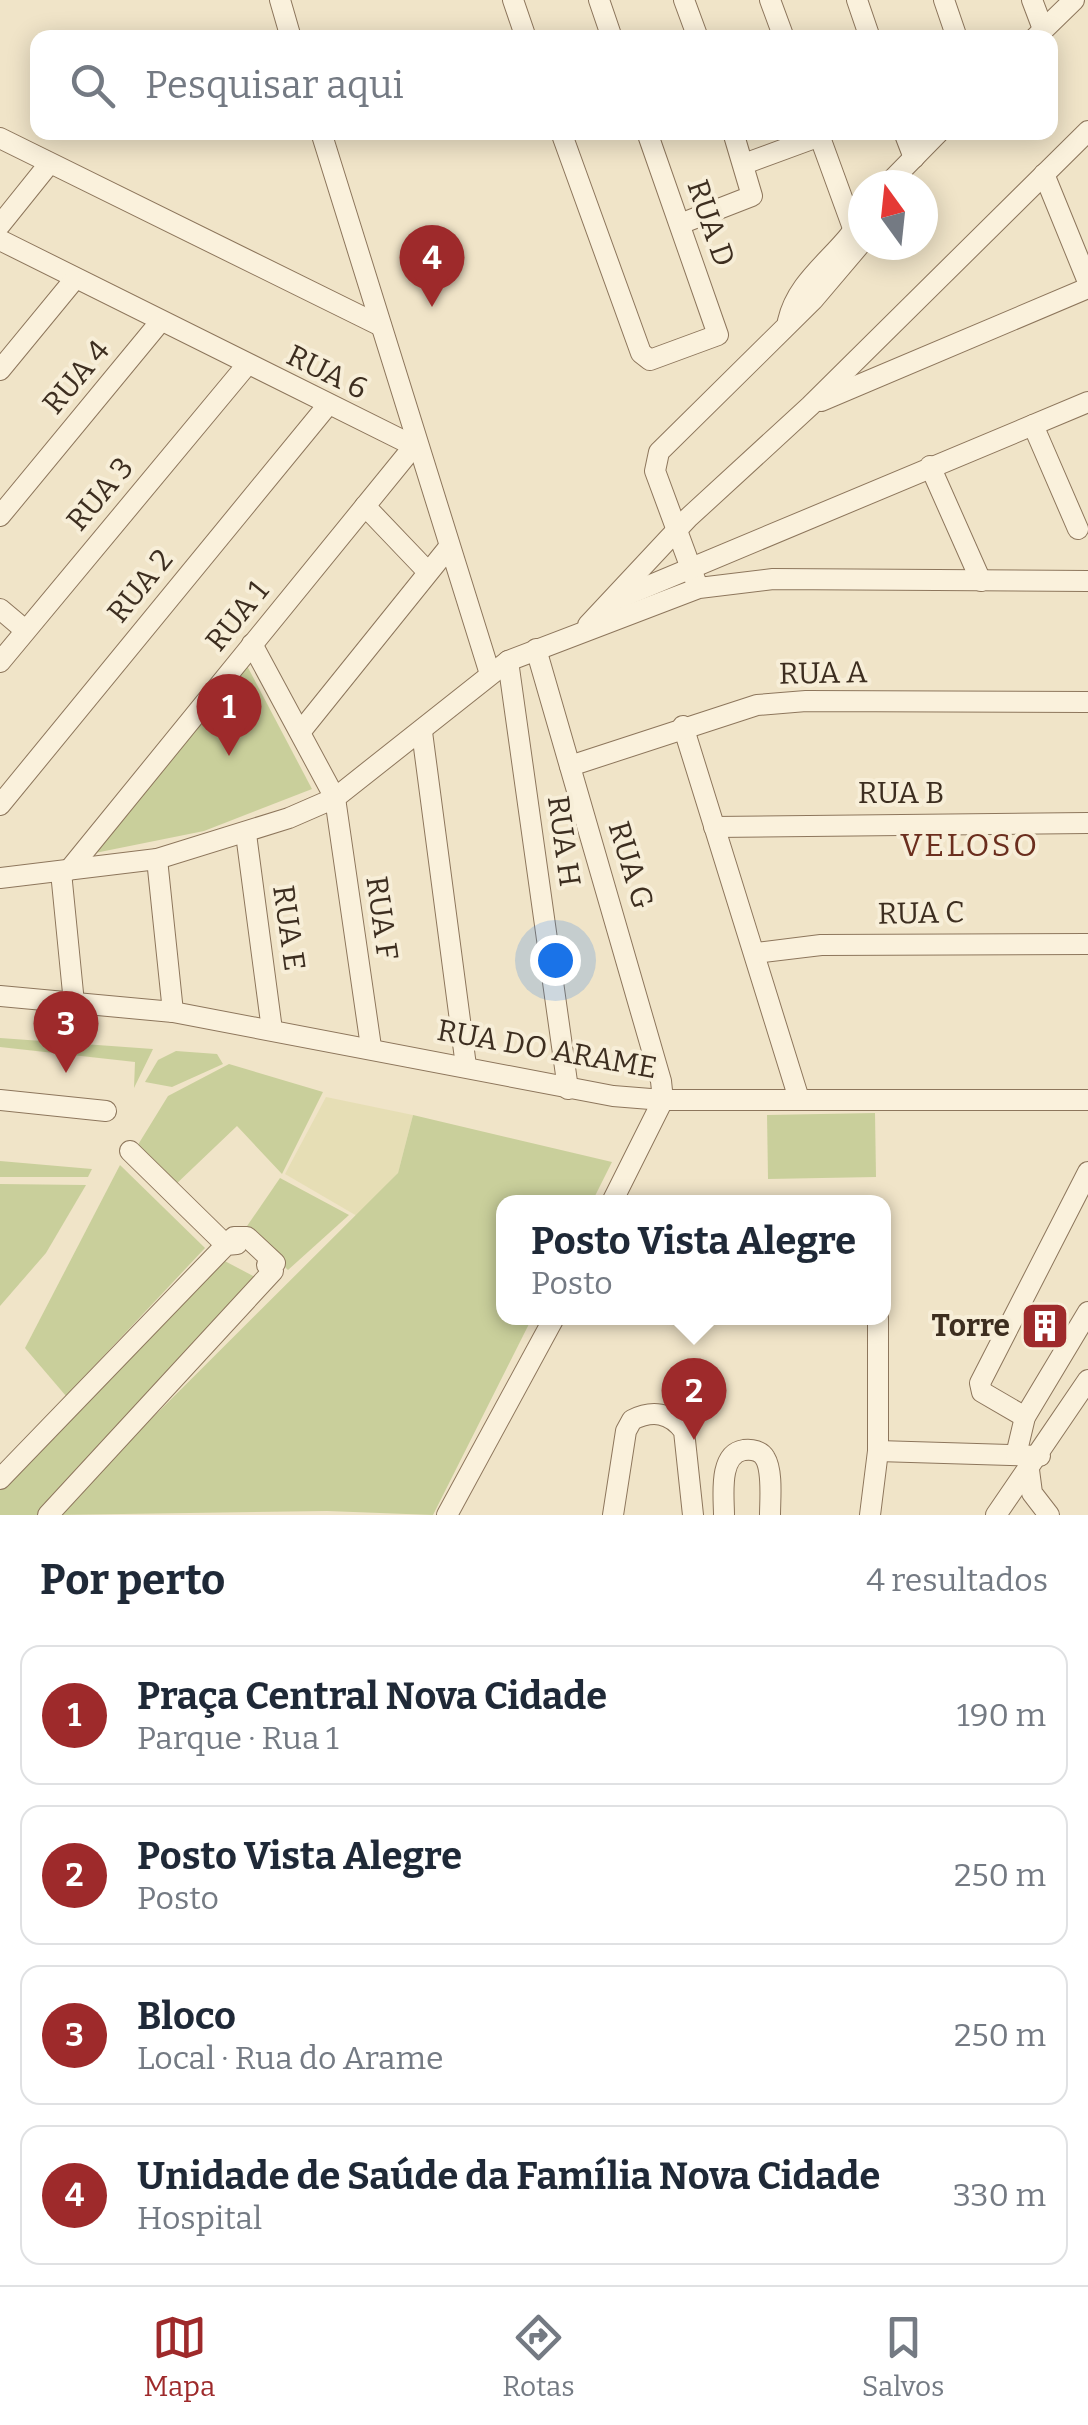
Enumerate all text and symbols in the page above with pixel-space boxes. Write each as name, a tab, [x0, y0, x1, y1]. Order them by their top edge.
search box	[30, 30, 1058, 140]
icon: search	[65, 58, 120, 113]
text: Pesquisar aqui	[145, 62, 404, 108]
north arrow	[848, 170, 938, 260]
street label: RUA D	[680, 175, 742, 271]
pin: 4	[400, 224, 464, 307]
street label: RUA 4	[35, 333, 117, 421]
street label: RUA 6	[281, 337, 373, 407]
street label: RUA 3	[59, 450, 141, 538]
street label: RUA 2	[100, 542, 180, 630]
street label: RUA 1	[198, 574, 276, 658]
street label: RUA A	[778, 654, 868, 692]
pin: 1	[196, 674, 262, 756]
street label: RUA B	[858, 775, 944, 811]
street label: RUA H	[540, 793, 588, 889]
street label: RUA G	[601, 817, 661, 913]
district label: VELOSO	[900, 826, 1040, 864]
street label: RUA F	[358, 874, 406, 962]
street label: RUA E	[265, 883, 313, 973]
street label: RUA C	[877, 894, 965, 932]
your location	[530, 935, 581, 986]
pin: 3	[34, 990, 98, 1073]
street label: RUA DO ARAME	[434, 1012, 660, 1086]
popup	[496, 1195, 891, 1325]
text: Posto Vista Alegre	[531, 1218, 856, 1264]
text: Posto	[531, 1264, 613, 1302]
building icon: Torre	[1019, 1300, 1071, 1352]
place label: Torre	[932, 1308, 1010, 1344]
pin: 2	[662, 1358, 726, 1440]
text: Por perto	[40, 1555, 225, 1605]
text: 4 resultados	[866, 1561, 1048, 1599]
text: Praça Central Nova Cidade	[137, 1673, 607, 1719]
text: 1	[68, 1696, 81, 1734]
text: 190 m	[957, 1696, 1046, 1734]
text: Parque · Rua 1	[137, 1719, 339, 1757]
text: Posto Vista Alegre	[137, 1833, 462, 1879]
text: 2	[65, 1856, 84, 1894]
text: 250 m	[954, 1856, 1046, 1894]
text: Posto	[137, 1879, 219, 1917]
text: Bloco	[137, 1993, 236, 2039]
text: 3	[65, 2016, 84, 2054]
text: 250 m	[954, 2016, 1046, 2054]
text: Local · Rua do Arame	[137, 2039, 444, 2077]
text: Unidade de Saúde da Família Nova Cidade	[137, 2153, 880, 2199]
text: 4	[65, 2176, 84, 2214]
text: 330 m	[953, 2176, 1046, 2214]
text: Hospital	[137, 2199, 262, 2237]
tab: Mapa	[143, 2310, 215, 2403]
tab: Rotas	[502, 2310, 575, 2403]
tab: Salvos	[862, 2310, 944, 2403]

